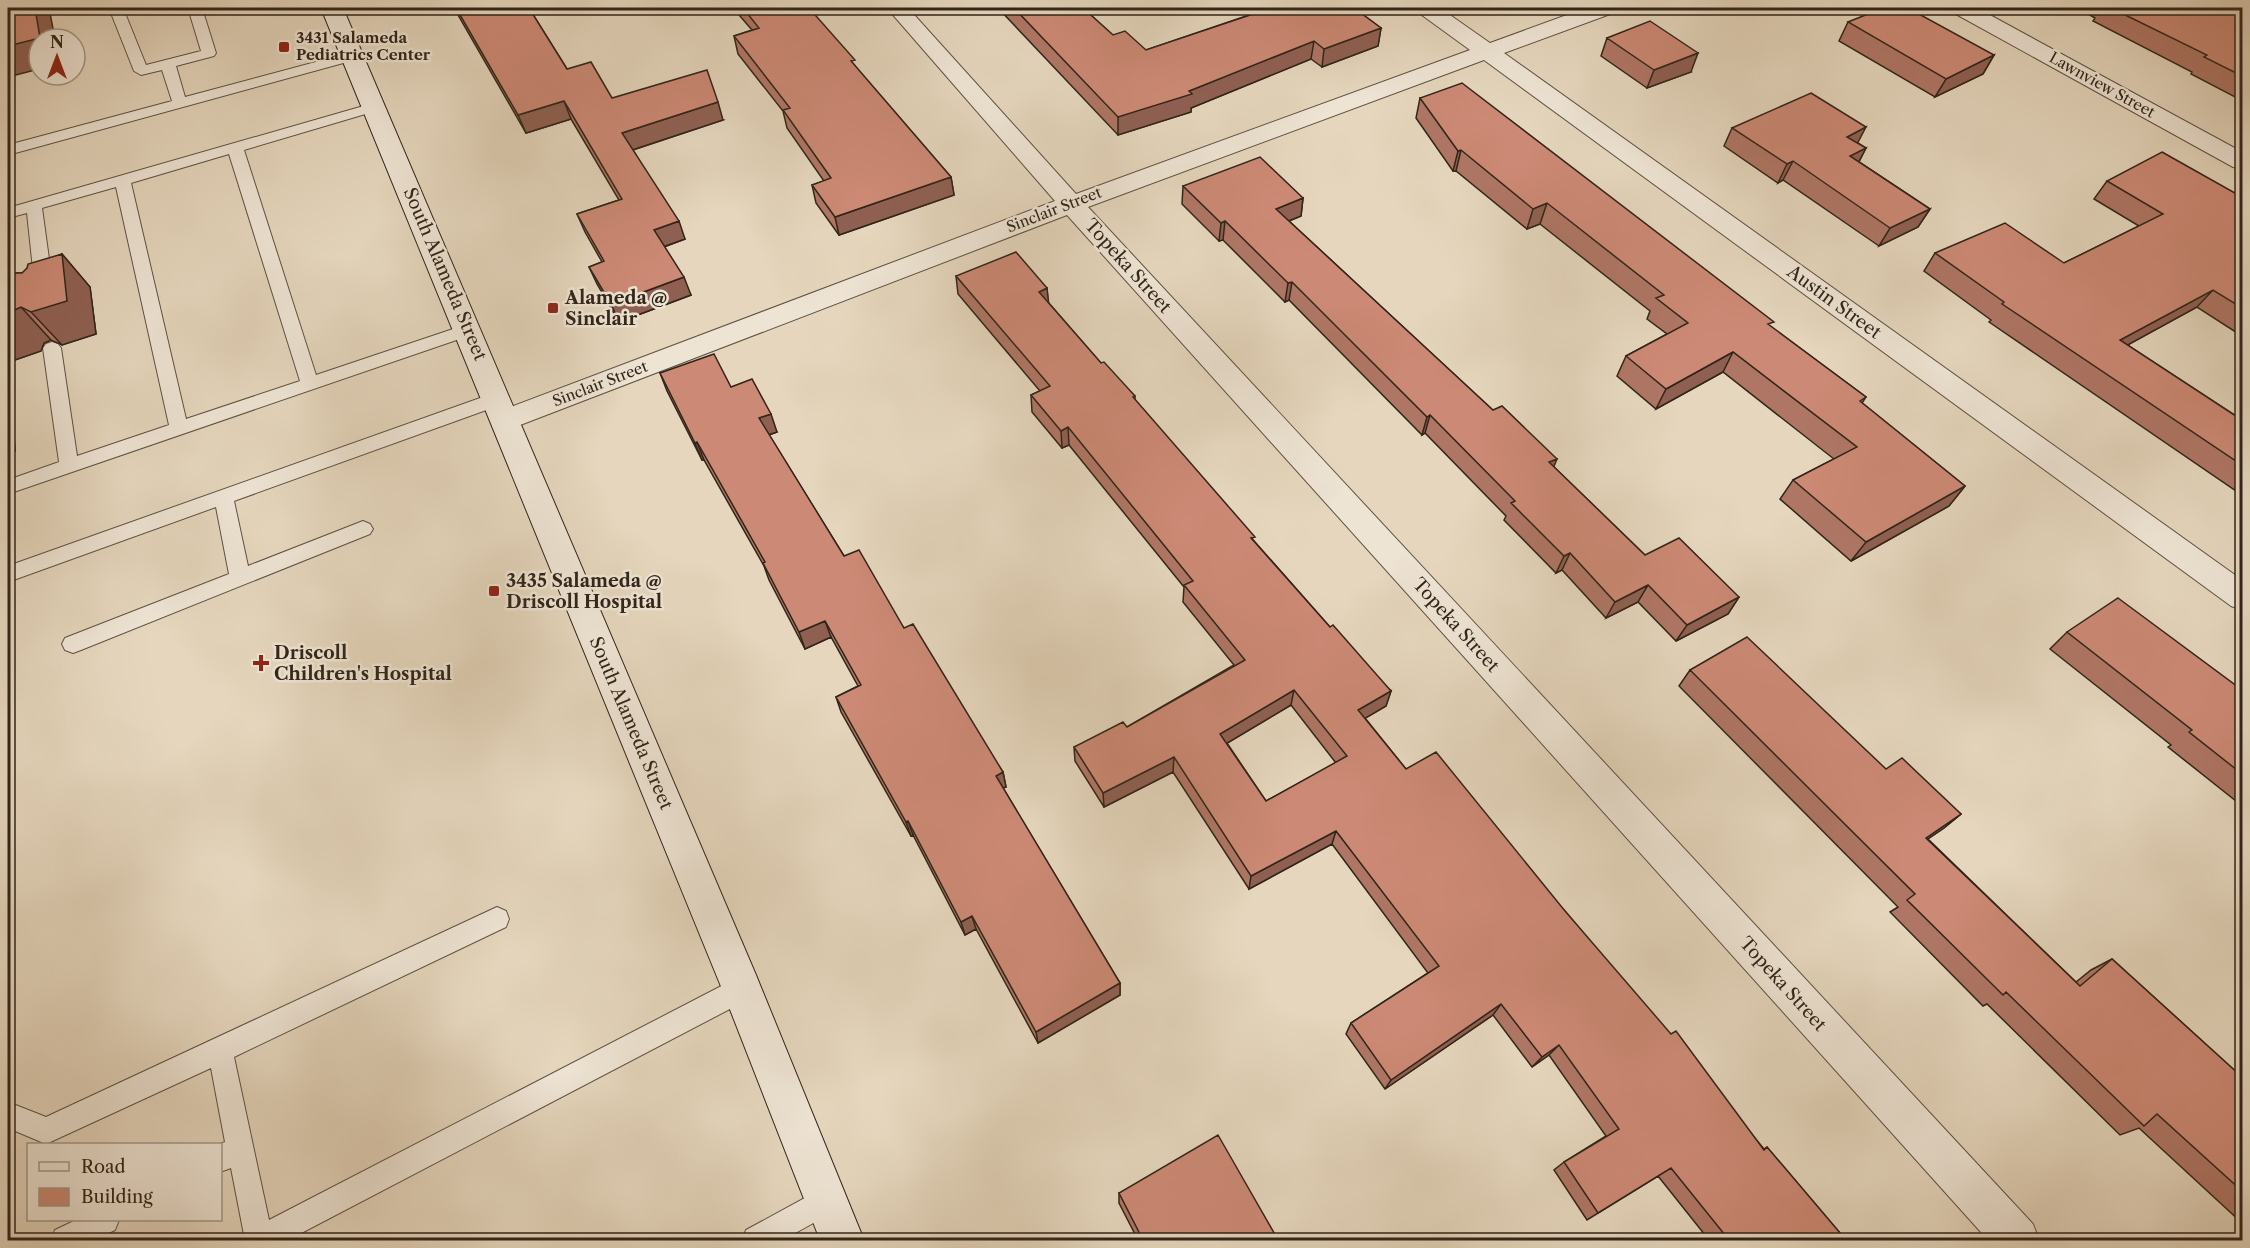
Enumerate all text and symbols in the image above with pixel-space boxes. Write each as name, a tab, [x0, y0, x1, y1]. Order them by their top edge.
north arrow	[27, 27, 87, 87]
place label: 3431 Salameda Pediatrics Center	[296, 28, 431, 64]
text: N	[50, 32, 64, 52]
marker: 3431 Salameda Pediatrics Center	[277, 40, 291, 54]
street label: Lawnview Street	[2046, 48, 2159, 122]
street label: Sinclair Street	[1004, 182, 1105, 236]
street label: South Alameda Street	[399, 184, 492, 364]
street label: Topeka Street	[1080, 214, 1176, 318]
street label: Austin Street	[1782, 260, 1886, 344]
place label: Alameda @ Sinclair	[564, 287, 667, 330]
marker: Alameda @ Sinclair	[546, 301, 560, 315]
street label: Sinclair Street	[550, 356, 651, 410]
place label: 3435 Salameda @ Driscoll Hospital	[506, 570, 662, 613]
street label: Topeka Street	[1408, 573, 1504, 677]
marker: 3435 Salameda @ Driscoll Hospital	[487, 584, 501, 598]
street label: South Alameda Street	[585, 633, 678, 813]
place label: Driscoll Children's Hospital	[274, 642, 452, 685]
marker: Driscoll Children's Hospital	[252, 654, 270, 672]
street label: Topeka Street	[1735, 932, 1831, 1036]
legend	[27, 1143, 222, 1221]
text: Road	[81, 1156, 126, 1178]
text: Building	[81, 1186, 153, 1208]

